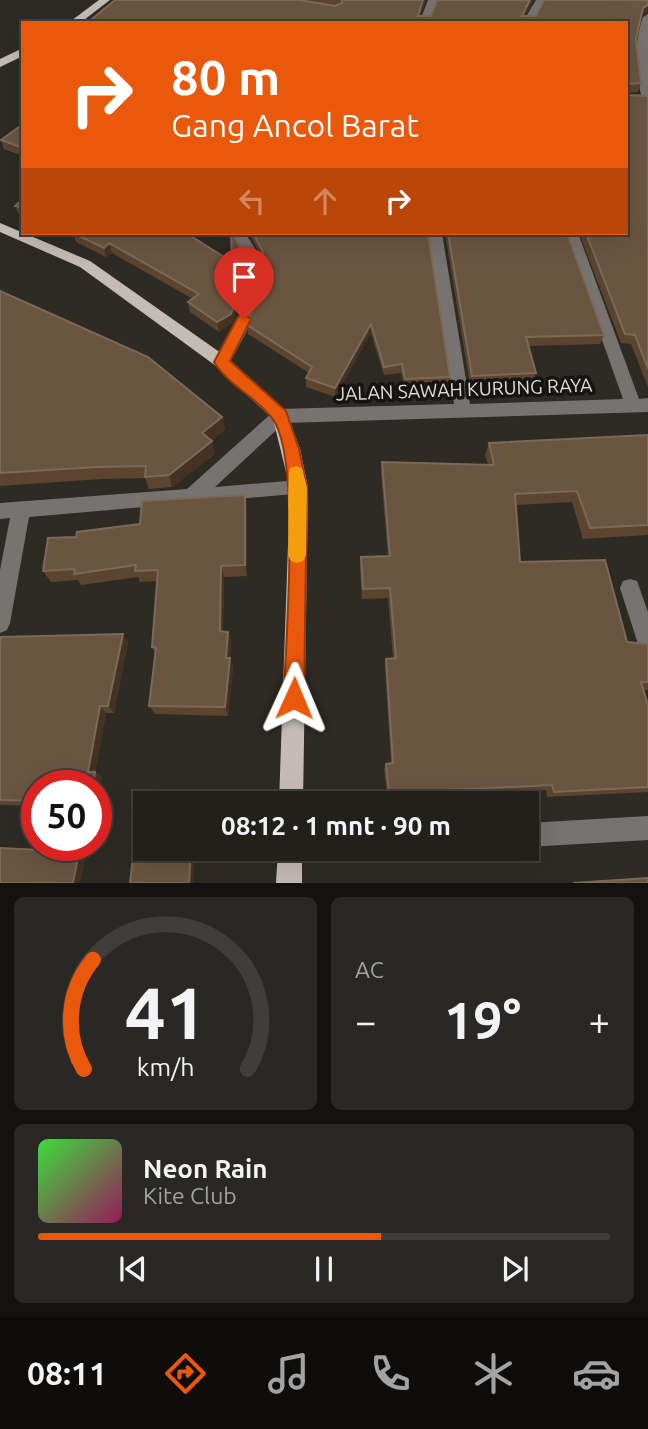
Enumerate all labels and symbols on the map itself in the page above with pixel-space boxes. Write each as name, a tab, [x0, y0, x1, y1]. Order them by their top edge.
pin	[214, 247, 274, 319]
street label: JALAN SAWAH KURUNG RAYA	[335, 374, 593, 404]
position arrow	[257, 661, 331, 735]
speed limit sign: 50	[21, 770, 112, 861]

